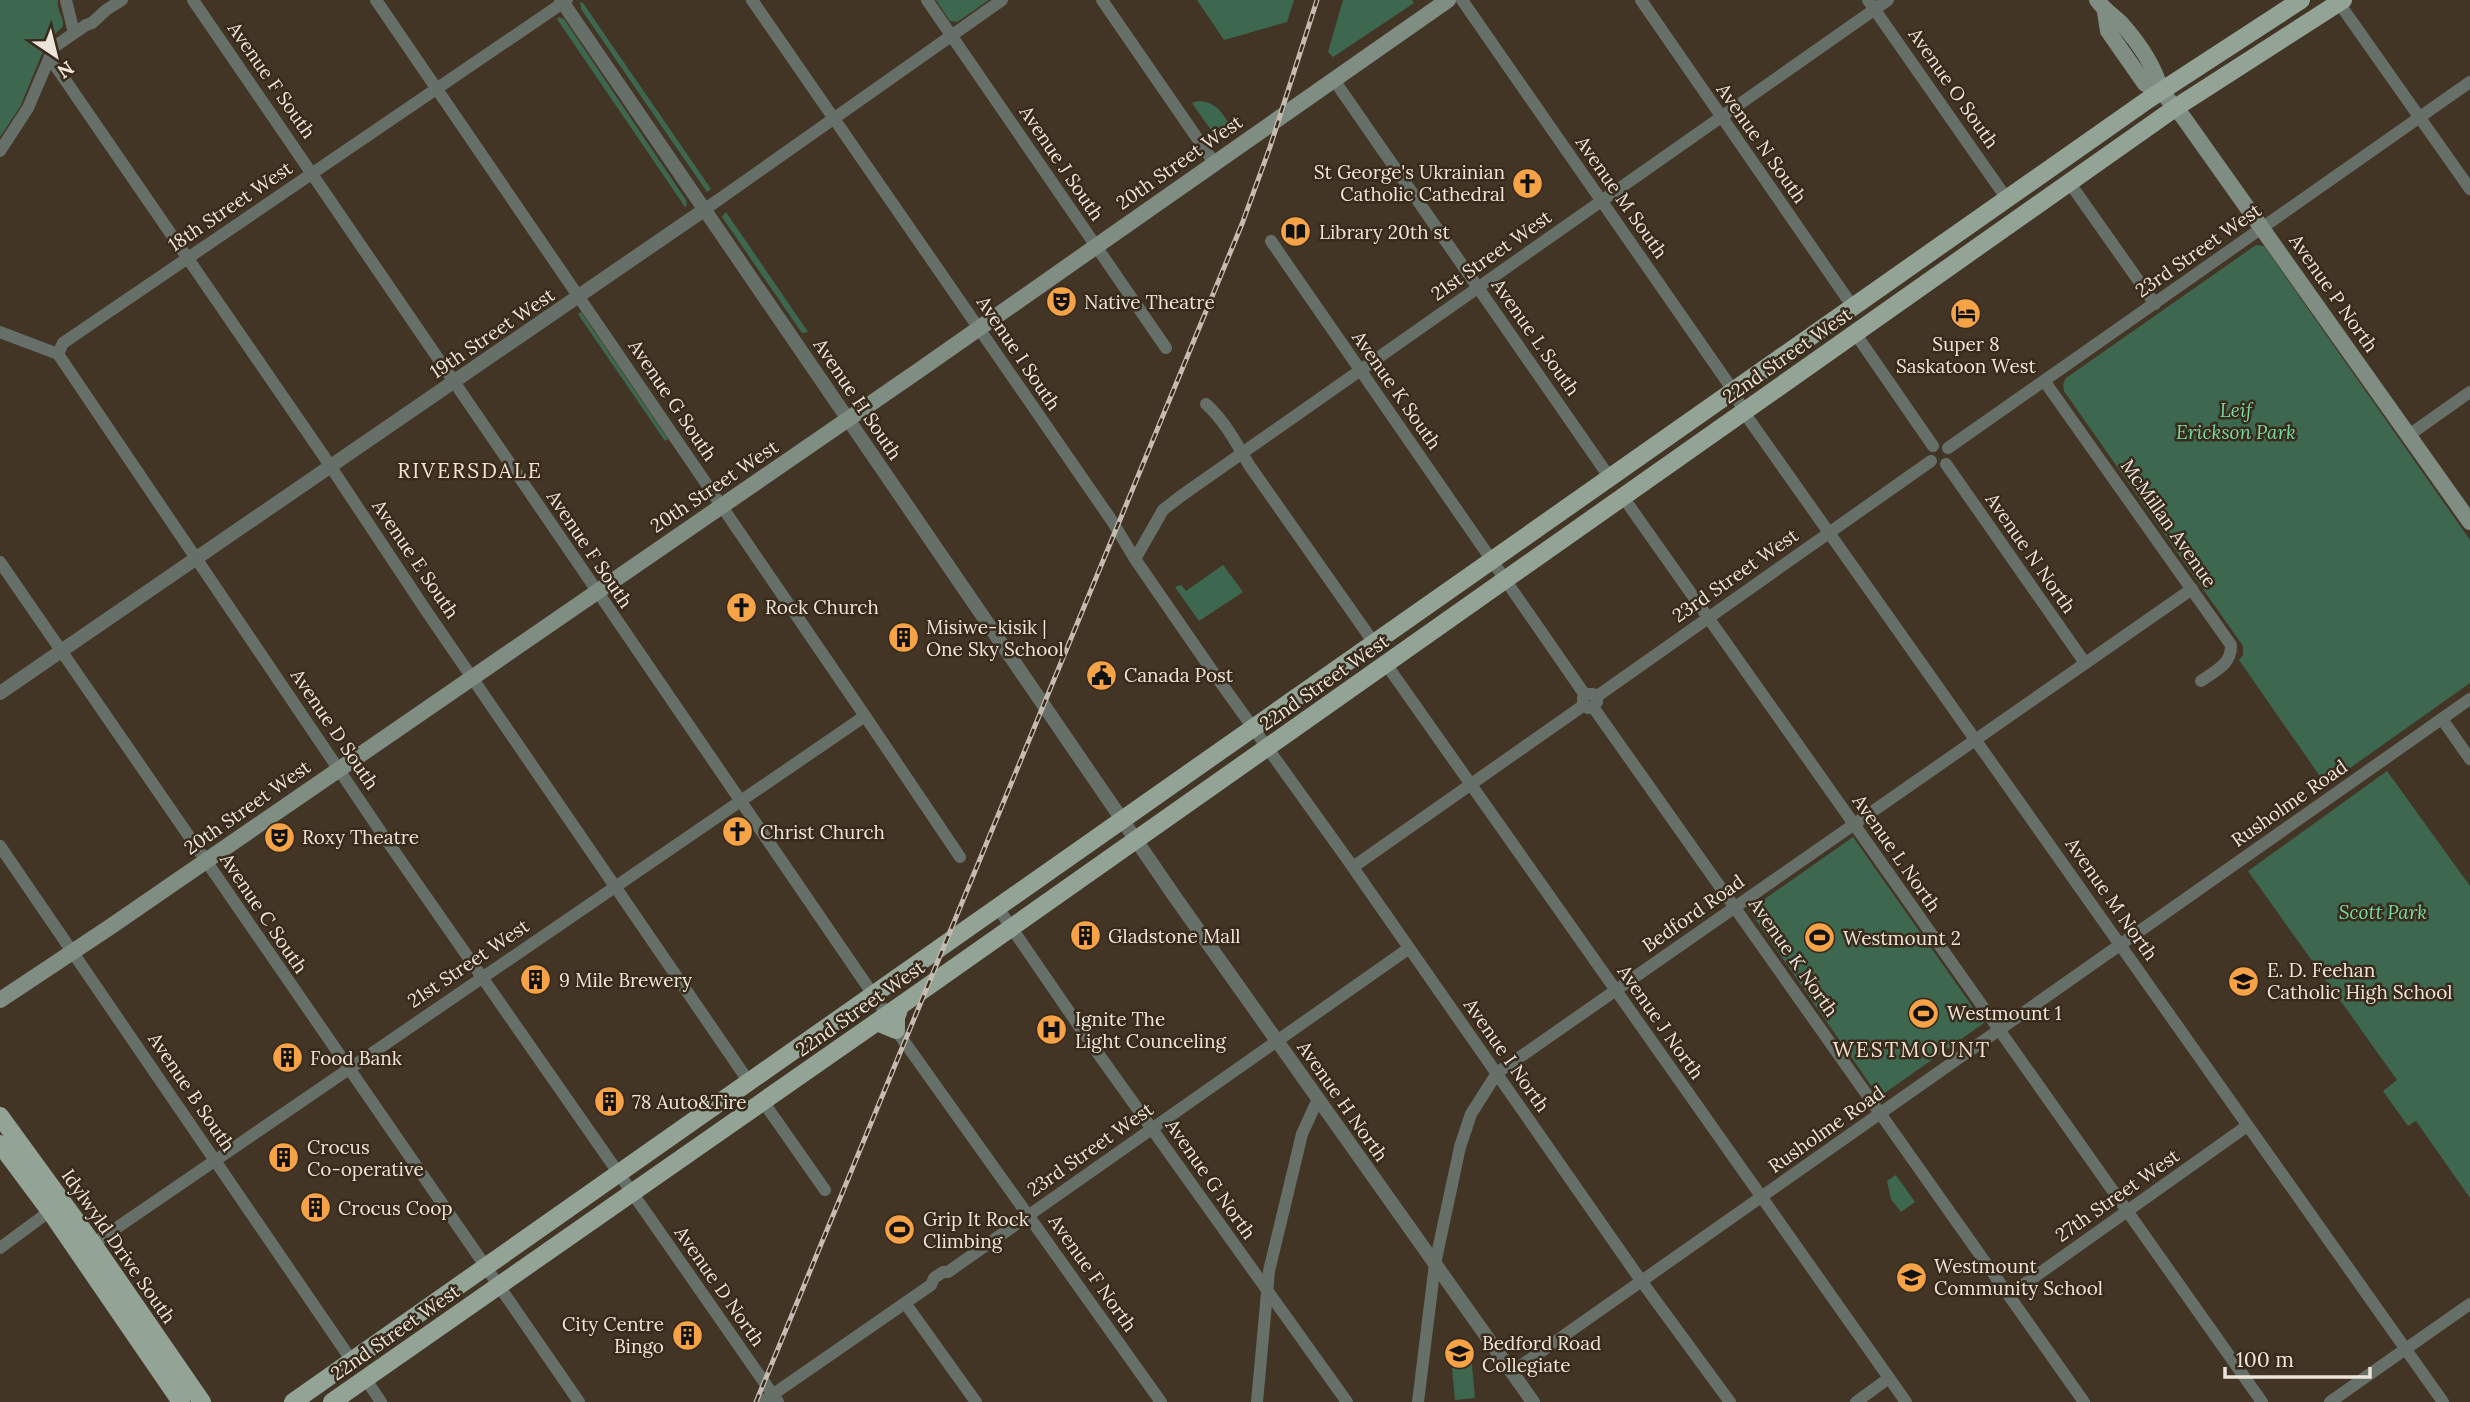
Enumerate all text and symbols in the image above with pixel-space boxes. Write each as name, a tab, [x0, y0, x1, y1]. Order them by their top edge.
street label: Avenue F South	[222, 16, 321, 143]
north arrow	[21, 21, 91, 91]
street label: Avenue O South	[1903, 22, 2004, 153]
text: N	[53, 56, 79, 84]
street label: Avenue N South	[1711, 78, 1812, 208]
street label: Avenue J South	[1014, 100, 1109, 225]
street label: 20th Street West	[1111, 109, 1248, 215]
street label: Avenue M South	[1570, 130, 1673, 263]
street label: 18th Street West	[163, 155, 297, 256]
place label: St George's Ukrainian Catholic Cathedral	[1314, 160, 1505, 206]
church icon: St George's Ukrainian Catholic Cathedral	[1511, 166, 1545, 200]
street label: 23rd Street West	[2130, 197, 2266, 302]
street label: 21st Street West	[1426, 204, 1556, 305]
library icon: Library 20th st	[1279, 215, 1313, 249]
place label: Library 20th st	[1319, 220, 1450, 244]
street label: Avenue P North	[2284, 229, 2384, 357]
street label: Avenue L South	[1486, 273, 1585, 400]
street label: 19th Street West	[425, 282, 559, 384]
theatre icon: Native Theatre	[1044, 285, 1078, 319]
street label: Avenue I South	[971, 290, 1066, 415]
place label: Native Theatre	[1084, 290, 1215, 314]
hotel icon: Super 8 Saskatoon West	[1949, 296, 1983, 330]
street label: 22nd Street West	[1718, 301, 1857, 408]
street label: Avenue K South	[1347, 325, 1447, 454]
place label: Super 8 Saskatoon West	[1896, 332, 2037, 378]
street label: Avenue H South	[808, 333, 907, 464]
street label: Avenue G South	[623, 334, 722, 465]
park label: Leif Erickson Park	[2176, 398, 2296, 444]
street label: 20th Street West	[645, 434, 783, 538]
street label: McMillan Avenue	[2116, 454, 2222, 592]
district label: RIVERSDALE	[397, 457, 543, 484]
street label: Avenue F South	[541, 485, 638, 612]
street label: Avenue N North	[1980, 487, 2081, 618]
street label: Avenue E South	[367, 494, 465, 623]
street label: 23rd Street West	[1667, 522, 1803, 627]
church icon: Rock Church	[725, 590, 759, 624]
place label: Rock Church	[765, 595, 879, 619]
place label: Misiwe-kisik | One Sky School	[926, 615, 1064, 661]
building icon: Misiwe-kisik | One Sky School	[886, 621, 920, 655]
street label: 22nd Street West	[1255, 628, 1394, 735]
public building icon: Canada Post	[1084, 658, 1118, 692]
street label: Avenue D South	[285, 663, 384, 794]
place label: Canada Post	[1124, 663, 1234, 687]
street label: 20th Street West	[179, 754, 316, 860]
street label: Rusholme Road	[2226, 754, 2352, 852]
street label: Avenue L North	[1847, 789, 1946, 916]
church icon: Christ Church	[720, 815, 754, 849]
theatre icon: Roxy Theatre	[262, 820, 296, 854]
place label: Christ Church	[760, 820, 885, 844]
place label: Roxy Theatre	[302, 825, 419, 849]
street label: Avenue M North	[2060, 832, 2163, 965]
street label: Avenue C South	[214, 848, 313, 978]
street label: Bedford Road	[1637, 869, 1749, 957]
street label: Avenue K North	[1743, 892, 1844, 1021]
park label: Scott Park	[2339, 900, 2427, 924]
street label: 21st Street West	[403, 913, 534, 1013]
building icon: Gladstone Mall	[1068, 919, 1102, 953]
sports icon: Westmount 2	[1803, 921, 1837, 955]
place label: Gladstone Mall	[1108, 924, 1240, 948]
place label: Westmount 2	[1843, 926, 1961, 950]
street label: 22nd Street West	[791, 954, 930, 1061]
place label: E. D. Feehan Catholic High School	[2267, 958, 2452, 1004]
street label: Avenue J North	[1612, 959, 1709, 1084]
building icon: 9 Mile Brewery	[519, 963, 553, 997]
school or university icon: E. D. Feehan Catholic High School	[2227, 964, 2261, 998]
place label: 9 Mile Brewery	[559, 968, 692, 992]
street label: Avenue I North	[1458, 993, 1555, 1116]
sports icon: Westmount 1	[1907, 996, 1941, 1030]
place label: Westmount 1	[1947, 1001, 2062, 1025]
place label: Ignite The Light Counceling	[1075, 1007, 1226, 1053]
hospital icon: Ignite The Light Counceling	[1035, 1013, 1069, 1047]
street label: Avenue B South	[143, 1027, 241, 1156]
street label: Avenue H North	[1292, 1035, 1393, 1166]
district label: WESTMOUNT	[1833, 1036, 1991, 1063]
building icon: Food Bank	[270, 1041, 304, 1075]
place label: Food Bank	[310, 1046, 403, 1070]
street label: Rusholme Road	[1763, 1080, 1889, 1178]
building icon: 78 Auto&Tire	[592, 1085, 626, 1119]
place label: 78 Auto&Tire	[632, 1090, 747, 1114]
street label: 23rd Street West	[1022, 1096, 1158, 1201]
street label: Avenue G North	[1160, 1113, 1261, 1244]
place label: Crocus Co-operative	[307, 1135, 424, 1181]
building icon: Crocus Co-operative	[267, 1141, 301, 1175]
street label: 27th Street West	[2050, 1143, 2184, 1247]
street label: Idylwyld Drive South	[57, 1164, 181, 1328]
building icon: Crocus Coop	[298, 1191, 332, 1225]
place label: Crocus Coop	[338, 1196, 453, 1220]
place label: Grip It Rock Climbing	[923, 1207, 1030, 1253]
street label: Avenue F North	[1043, 1209, 1142, 1336]
sports icon: Grip It Rock Climbing	[883, 1213, 917, 1247]
street label: Avenue D North	[669, 1220, 770, 1351]
place label: Westmount Community School	[1934, 1254, 2103, 1300]
school or university icon: Westmount Community School	[1894, 1260, 1928, 1294]
street label: 22nd Street West	[326, 1278, 465, 1385]
place label: City Centre Bingo	[562, 1312, 664, 1358]
building icon: City Centre Bingo	[670, 1318, 704, 1352]
place label: Bedford Road Collegiate	[1482, 1331, 1601, 1377]
scale bar	[2225, 1336, 2370, 1380]
school or university icon: Bedford Road Collegiate	[1442, 1337, 1476, 1371]
text: 100 m	[2236, 1346, 2294, 1373]

